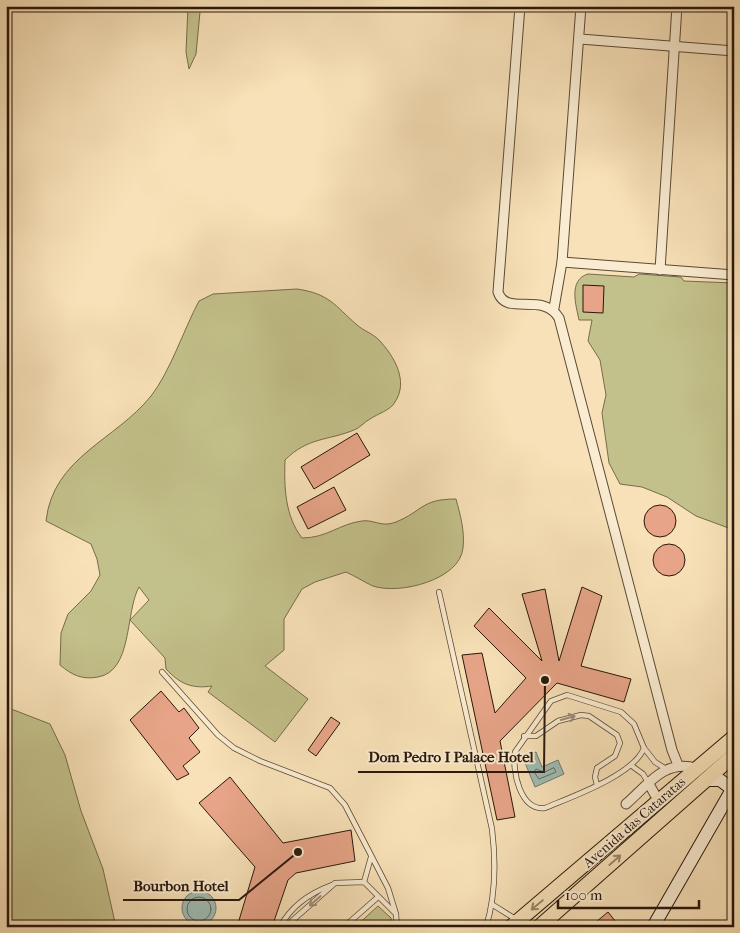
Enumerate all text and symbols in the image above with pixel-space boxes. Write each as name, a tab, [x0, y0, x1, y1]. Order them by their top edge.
one-way arrow	[560, 713, 576, 722]
callout: Dom Pedro I Palace Hotel	[358, 742, 544, 772]
text: Dom Pedro I Palace Hotel	[368, 748, 535, 766]
street label: Avenida das Cataratas	[579, 773, 689, 872]
one-way arrow	[608, 854, 621, 866]
callout: Bourbon Hotel	[123, 870, 239, 900]
text: Bourbon Hotel	[133, 877, 230, 895]
scale bar	[558, 878, 699, 910]
text: 100 m	[565, 886, 603, 904]
one-way arrow	[308, 895, 321, 907]
one-way arrow	[531, 899, 544, 910]

